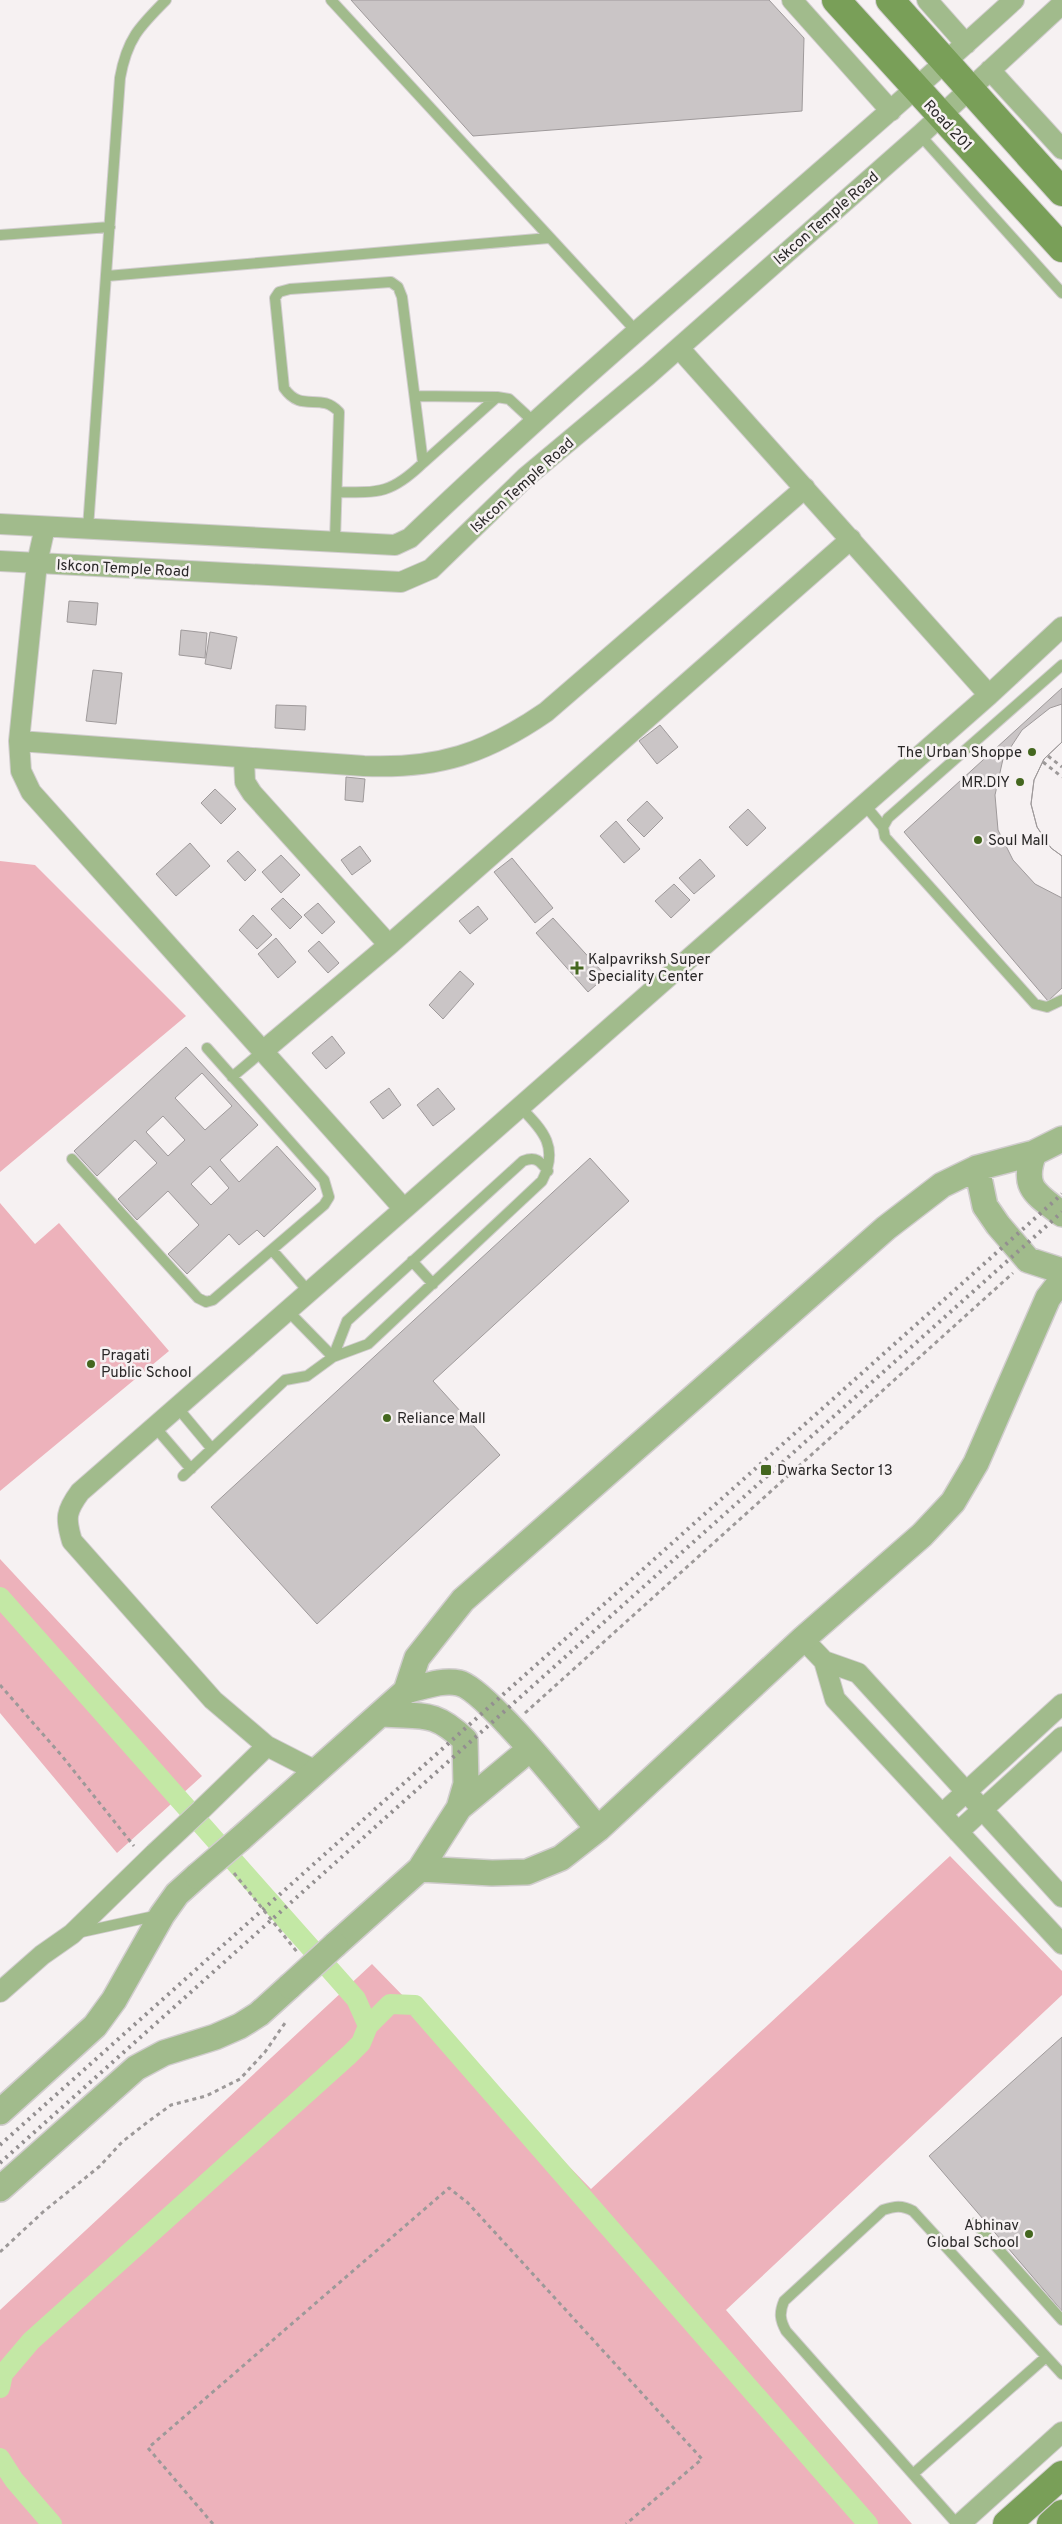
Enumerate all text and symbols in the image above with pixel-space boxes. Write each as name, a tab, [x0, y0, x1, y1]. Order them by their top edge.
street label: Road 201	[919, 97, 975, 155]
street label: Iskcon Temple Road	[771, 168, 883, 270]
street label: Iskcon Temple Road	[467, 435, 579, 538]
street label: Iskcon Temple Road	[56, 557, 190, 582]
place label: The Urban Shoppe	[897, 744, 1022, 763]
marker: The Urban Shoppe	[1026, 746, 1038, 758]
place label: MR.DIY	[961, 774, 1010, 793]
marker: MR.DIY	[1014, 776, 1026, 788]
place label: Soul Mall	[988, 832, 1048, 851]
marker: Soul Mall	[972, 834, 984, 846]
place label: Kalpavriksh Super Speciality Center	[588, 951, 711, 987]
marker: Kalpavriksh Super Speciality Center	[570, 961, 584, 975]
place label: Pragati Public School	[101, 1347, 192, 1383]
marker: Pragati Public School	[85, 1358, 97, 1370]
place label: Reliance Mall	[397, 1410, 486, 1429]
marker: Reliance Mall	[381, 1412, 393, 1424]
place label: Dwarka Sector 13	[777, 1462, 893, 1481]
marker: Dwarka Sector 13	[759, 1463, 773, 1477]
place label: Abhinav Global School	[927, 2217, 1019, 2253]
marker: Abhinav Global School	[1023, 2228, 1035, 2240]

